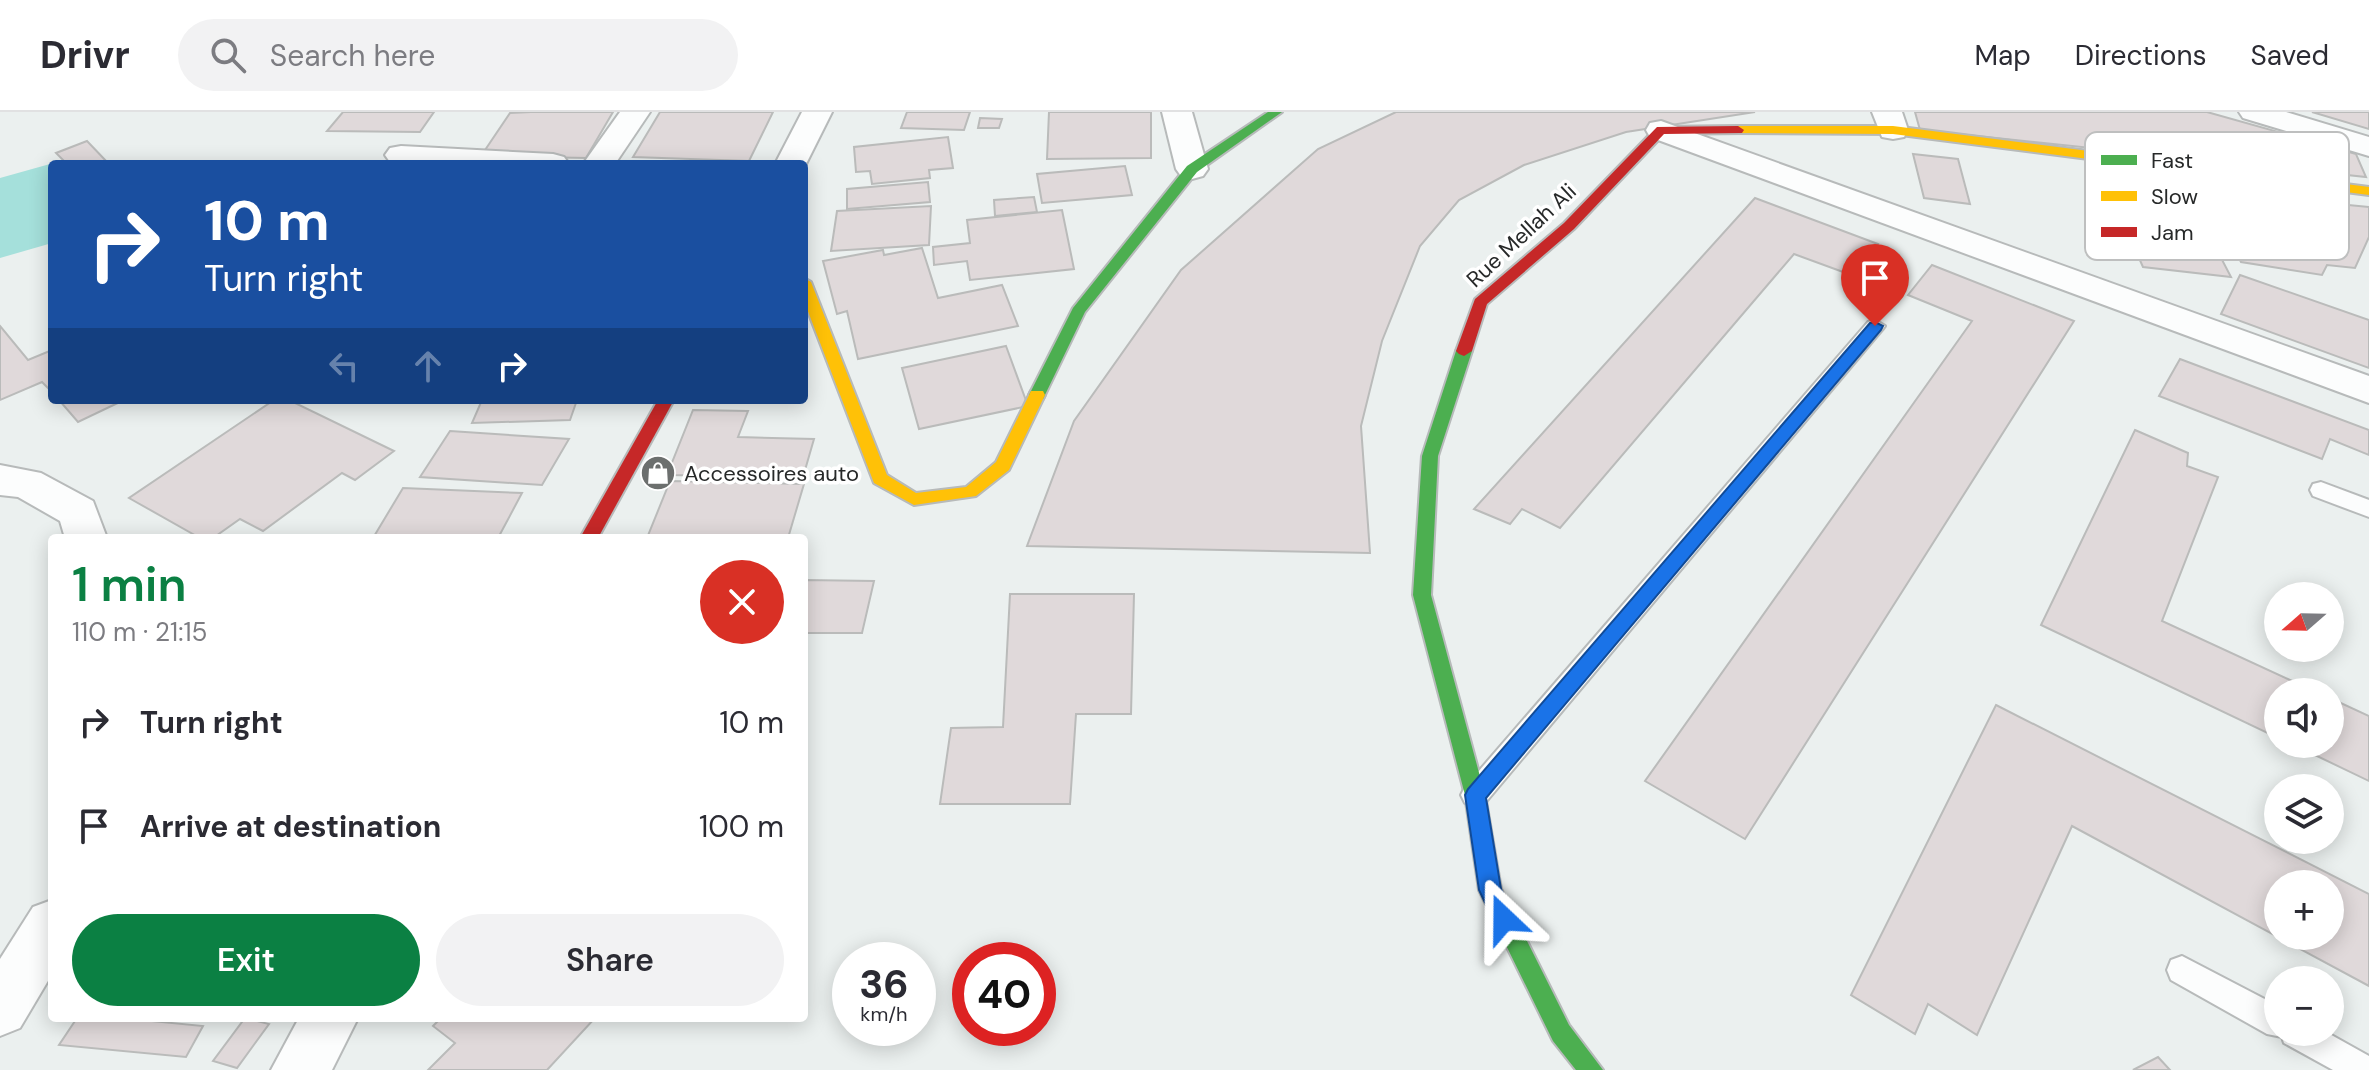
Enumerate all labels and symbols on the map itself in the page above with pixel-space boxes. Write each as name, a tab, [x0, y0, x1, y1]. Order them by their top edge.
legend	[2085, 132, 2349, 260]
text: Fast	[2151, 146, 2193, 175]
street label: Rue Mellah Ali	[1460, 177, 1582, 294]
text: Slow	[2151, 182, 2198, 211]
text: Jam	[2151, 218, 2194, 247]
pin	[1841, 244, 1909, 326]
shop icon: Accessoires auto	[639, 454, 677, 492]
place label: Accessoires auto	[684, 459, 859, 488]
north arrow	[2264, 582, 2344, 662]
position arrow	[1462, 877, 1546, 961]
speed limit sign: 40	[952, 942, 1056, 1046]

